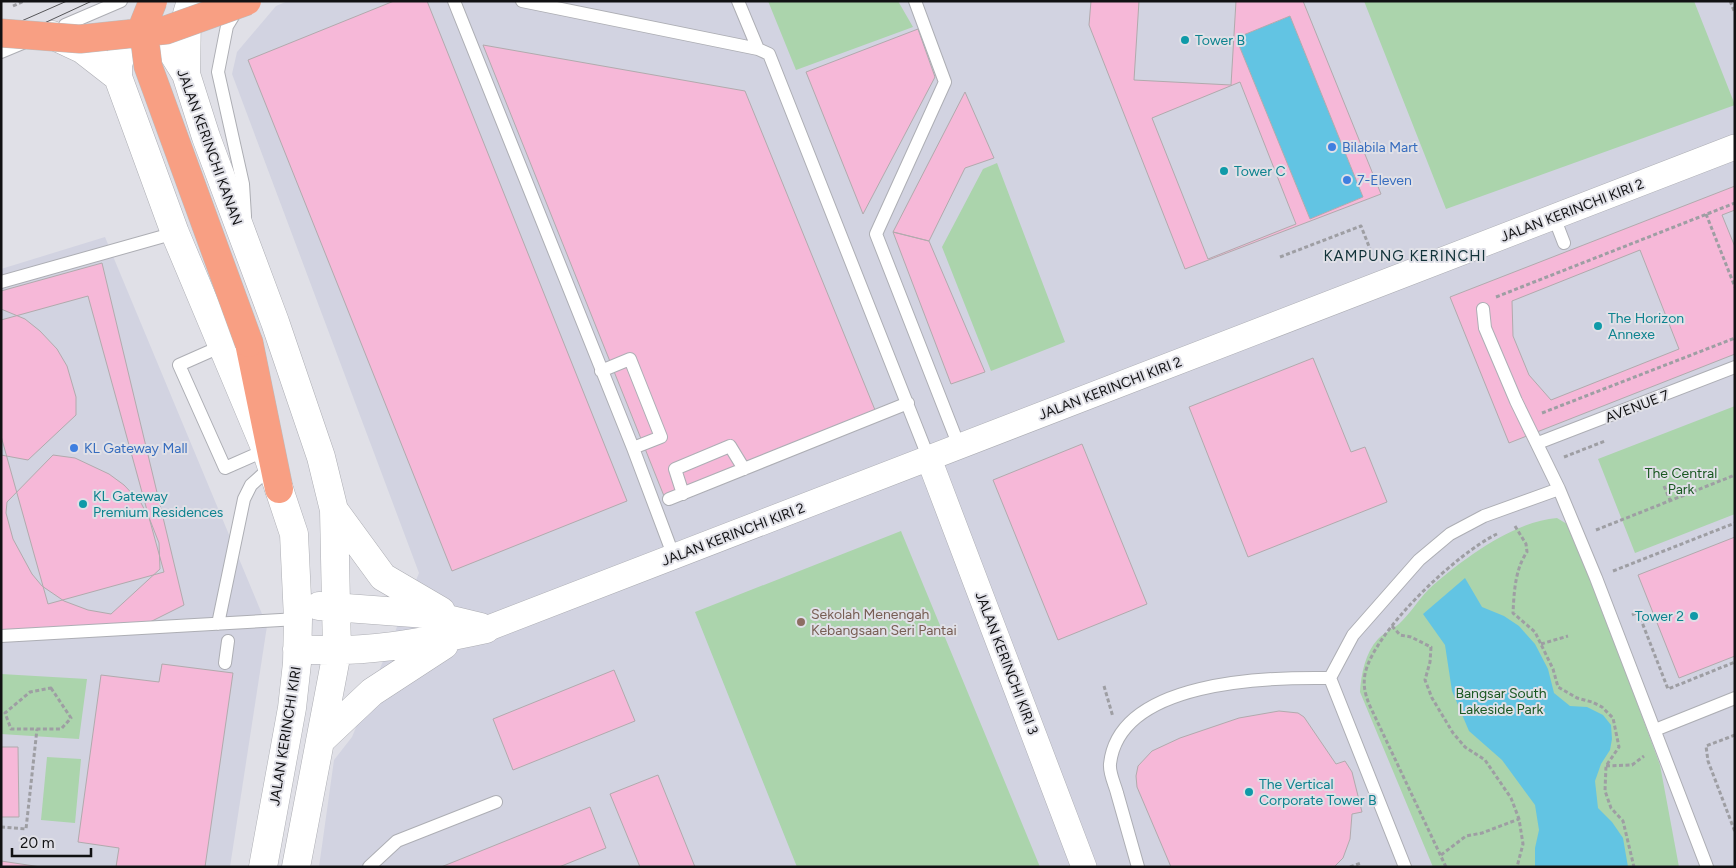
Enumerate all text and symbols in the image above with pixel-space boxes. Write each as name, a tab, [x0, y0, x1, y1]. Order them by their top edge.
place label: Tower B	[1195, 32, 1245, 49]
marker: Tower B	[1179, 34, 1191, 46]
street label: JALAN KERINCHI KANAN	[173, 67, 246, 228]
place label: Bilabila Mart	[1342, 139, 1418, 156]
marker: Bilabila Mart	[1326, 141, 1338, 153]
place label: Tower C	[1234, 163, 1286, 180]
marker: Tower C	[1218, 165, 1230, 177]
place label: 7-Eleven	[1357, 172, 1412, 189]
marker: 7-Eleven	[1341, 174, 1353, 186]
street label: JALAN KERINCHI KIRI 2	[1498, 175, 1646, 246]
district label: KAMPUNG KERINCHI	[1323, 247, 1487, 265]
place label: The Horizon Annexe	[1608, 310, 1684, 343]
marker: The Horizon Annexe	[1592, 320, 1604, 332]
street label: JALAN KERINCHI KIRI 2	[1036, 353, 1184, 424]
street label: AVENUE 7	[1603, 386, 1672, 426]
place label: KL Gateway Mall	[84, 440, 188, 457]
marker: KL Gateway Mall	[68, 442, 80, 454]
park label: The Central Park	[1645, 465, 1717, 498]
place label: KL Gateway Premium Residences	[93, 488, 223, 521]
marker: KL Gateway Premium Residences	[77, 498, 89, 510]
street label: JALAN KERINCHI KIRI 2	[659, 499, 807, 570]
street label: JALAN KERINCHI KIRI 3	[971, 589, 1042, 737]
place label: Sekolah Menengah Kebangsaan Seri Pantai	[811, 606, 957, 639]
place label: Tower 2	[1635, 608, 1684, 625]
marker: Tower 2	[1688, 610, 1700, 622]
marker: Sekolah Menengah Kebangsaan Seri Pantai	[795, 616, 807, 628]
street label: JALAN KERINCHI KIRI	[266, 665, 305, 807]
park label: Bangsar South Lakeside Park	[1455, 685, 1547, 718]
place label: The Vertical Corporate Tower B	[1259, 776, 1377, 809]
marker: The Vertical Corporate Tower B	[1243, 786, 1255, 798]
scale bar	[12, 826, 91, 858]
text: 20 m	[20, 834, 54, 852]

